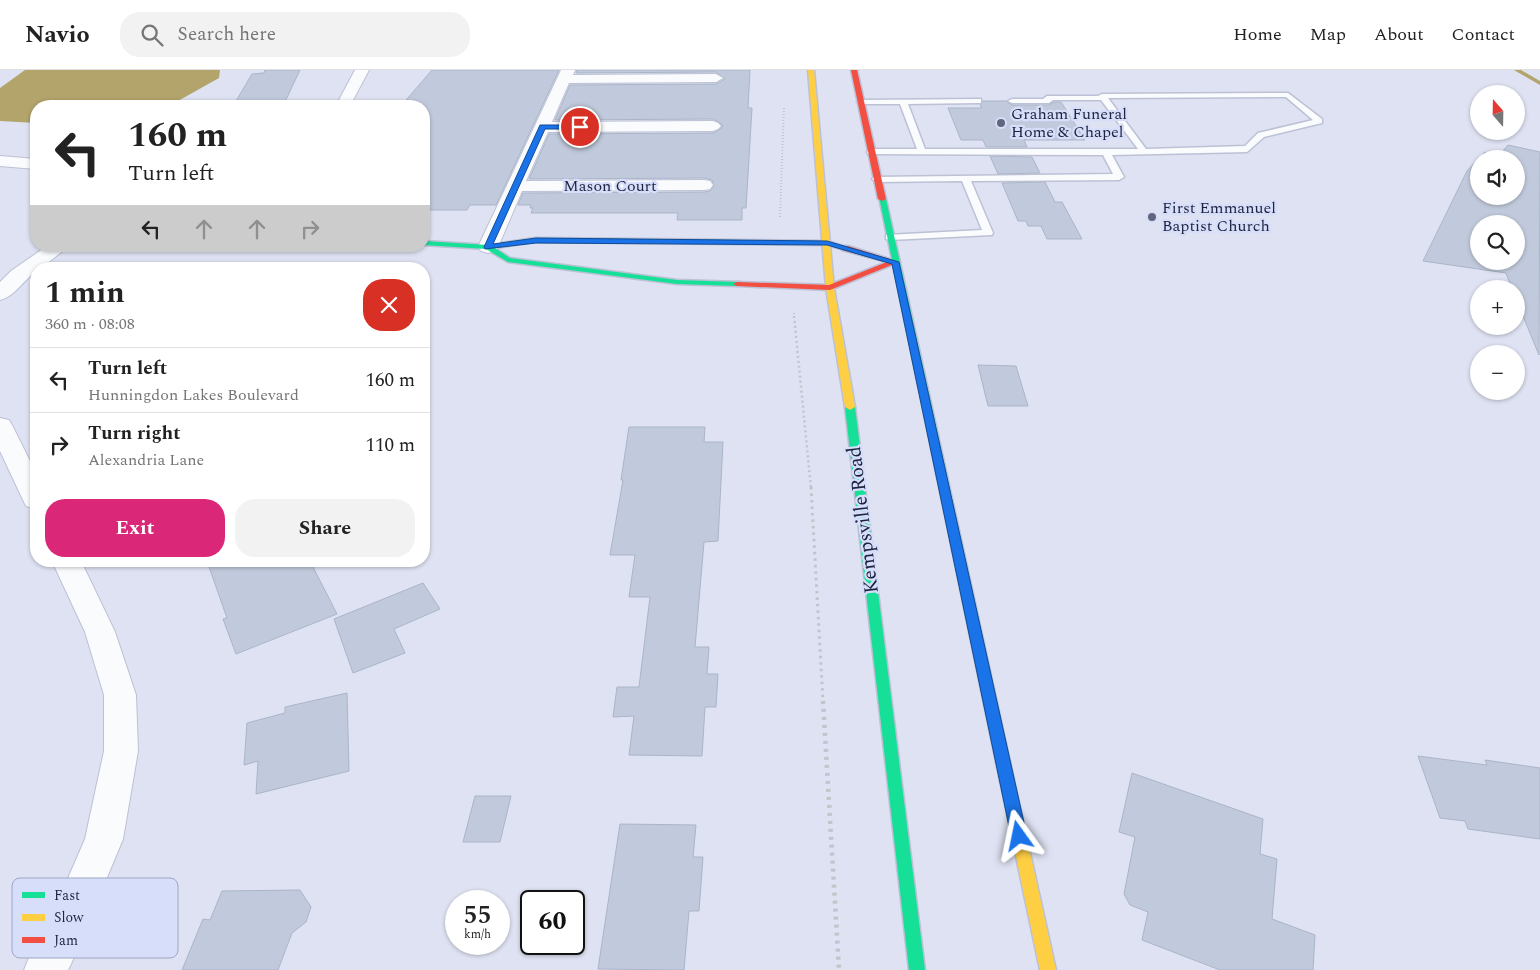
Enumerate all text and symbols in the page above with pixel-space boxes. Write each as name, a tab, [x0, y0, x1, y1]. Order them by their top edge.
search box	[120, 12, 470, 57]
text: Navio	[25, 17, 90, 53]
text: Search here	[178, 20, 276, 49]
icon: search	[138, 21, 166, 49]
text: Home	[1233, 21, 1282, 48]
text: Map	[1310, 21, 1346, 48]
text: About	[1374, 21, 1424, 48]
text: Contact	[1452, 21, 1515, 48]
north arrow	[1470, 85, 1525, 140]
map controls	[1470, 85, 1525, 400]
place label: Graham Funeral Home & Chapel	[1011, 102, 1127, 144]
pin	[559, 106, 601, 148]
text: 160 m	[128, 109, 227, 162]
icon: arrive	[566, 113, 594, 141]
marker: Graham Funeral Home & Chapel	[995, 117, 1007, 129]
icon: left	[45, 120, 110, 185]
button: sound	[1470, 150, 1525, 205]
text: Turn left	[128, 157, 214, 190]
street label: Mason Court	[563, 174, 657, 198]
place label: First Emmanuel Baptist Church	[1162, 196, 1276, 238]
marker: First Emmanuel Baptist Church	[1146, 211, 1158, 223]
icon: left	[137, 215, 165, 243]
icon: ahead	[190, 215, 218, 243]
icon: ahead	[243, 215, 271, 243]
icon: right	[296, 215, 324, 243]
button: search	[1470, 215, 1525, 270]
text: 1 min	[45, 270, 125, 316]
button: close	[363, 279, 415, 331]
button: +	[1470, 280, 1525, 335]
text: 360 m · 08:08	[45, 312, 135, 336]
button: −	[1470, 345, 1525, 400]
text: Turn left	[88, 354, 167, 383]
icon: left	[45, 366, 73, 394]
text: 160 m	[365, 366, 415, 395]
text: Hunningdon Lakes Boulevard	[88, 383, 299, 407]
text: Turn right	[88, 419, 181, 448]
icon: right	[45, 431, 73, 459]
text: 110 m	[365, 431, 415, 460]
street label: Kempsville Road	[839, 445, 887, 595]
text: Alexandria Lane	[88, 448, 204, 472]
button: Exit	[45, 499, 225, 557]
button: Share	[235, 499, 415, 557]
position arrow	[992, 809, 1044, 861]
legend	[12, 878, 178, 958]
text: Fast	[54, 885, 80, 906]
speed limit sign: 60	[520, 890, 585, 955]
text: 55	[463, 897, 492, 935]
text: Slow	[54, 907, 84, 928]
text: km/h	[464, 925, 491, 944]
text: Jam	[54, 930, 78, 951]

